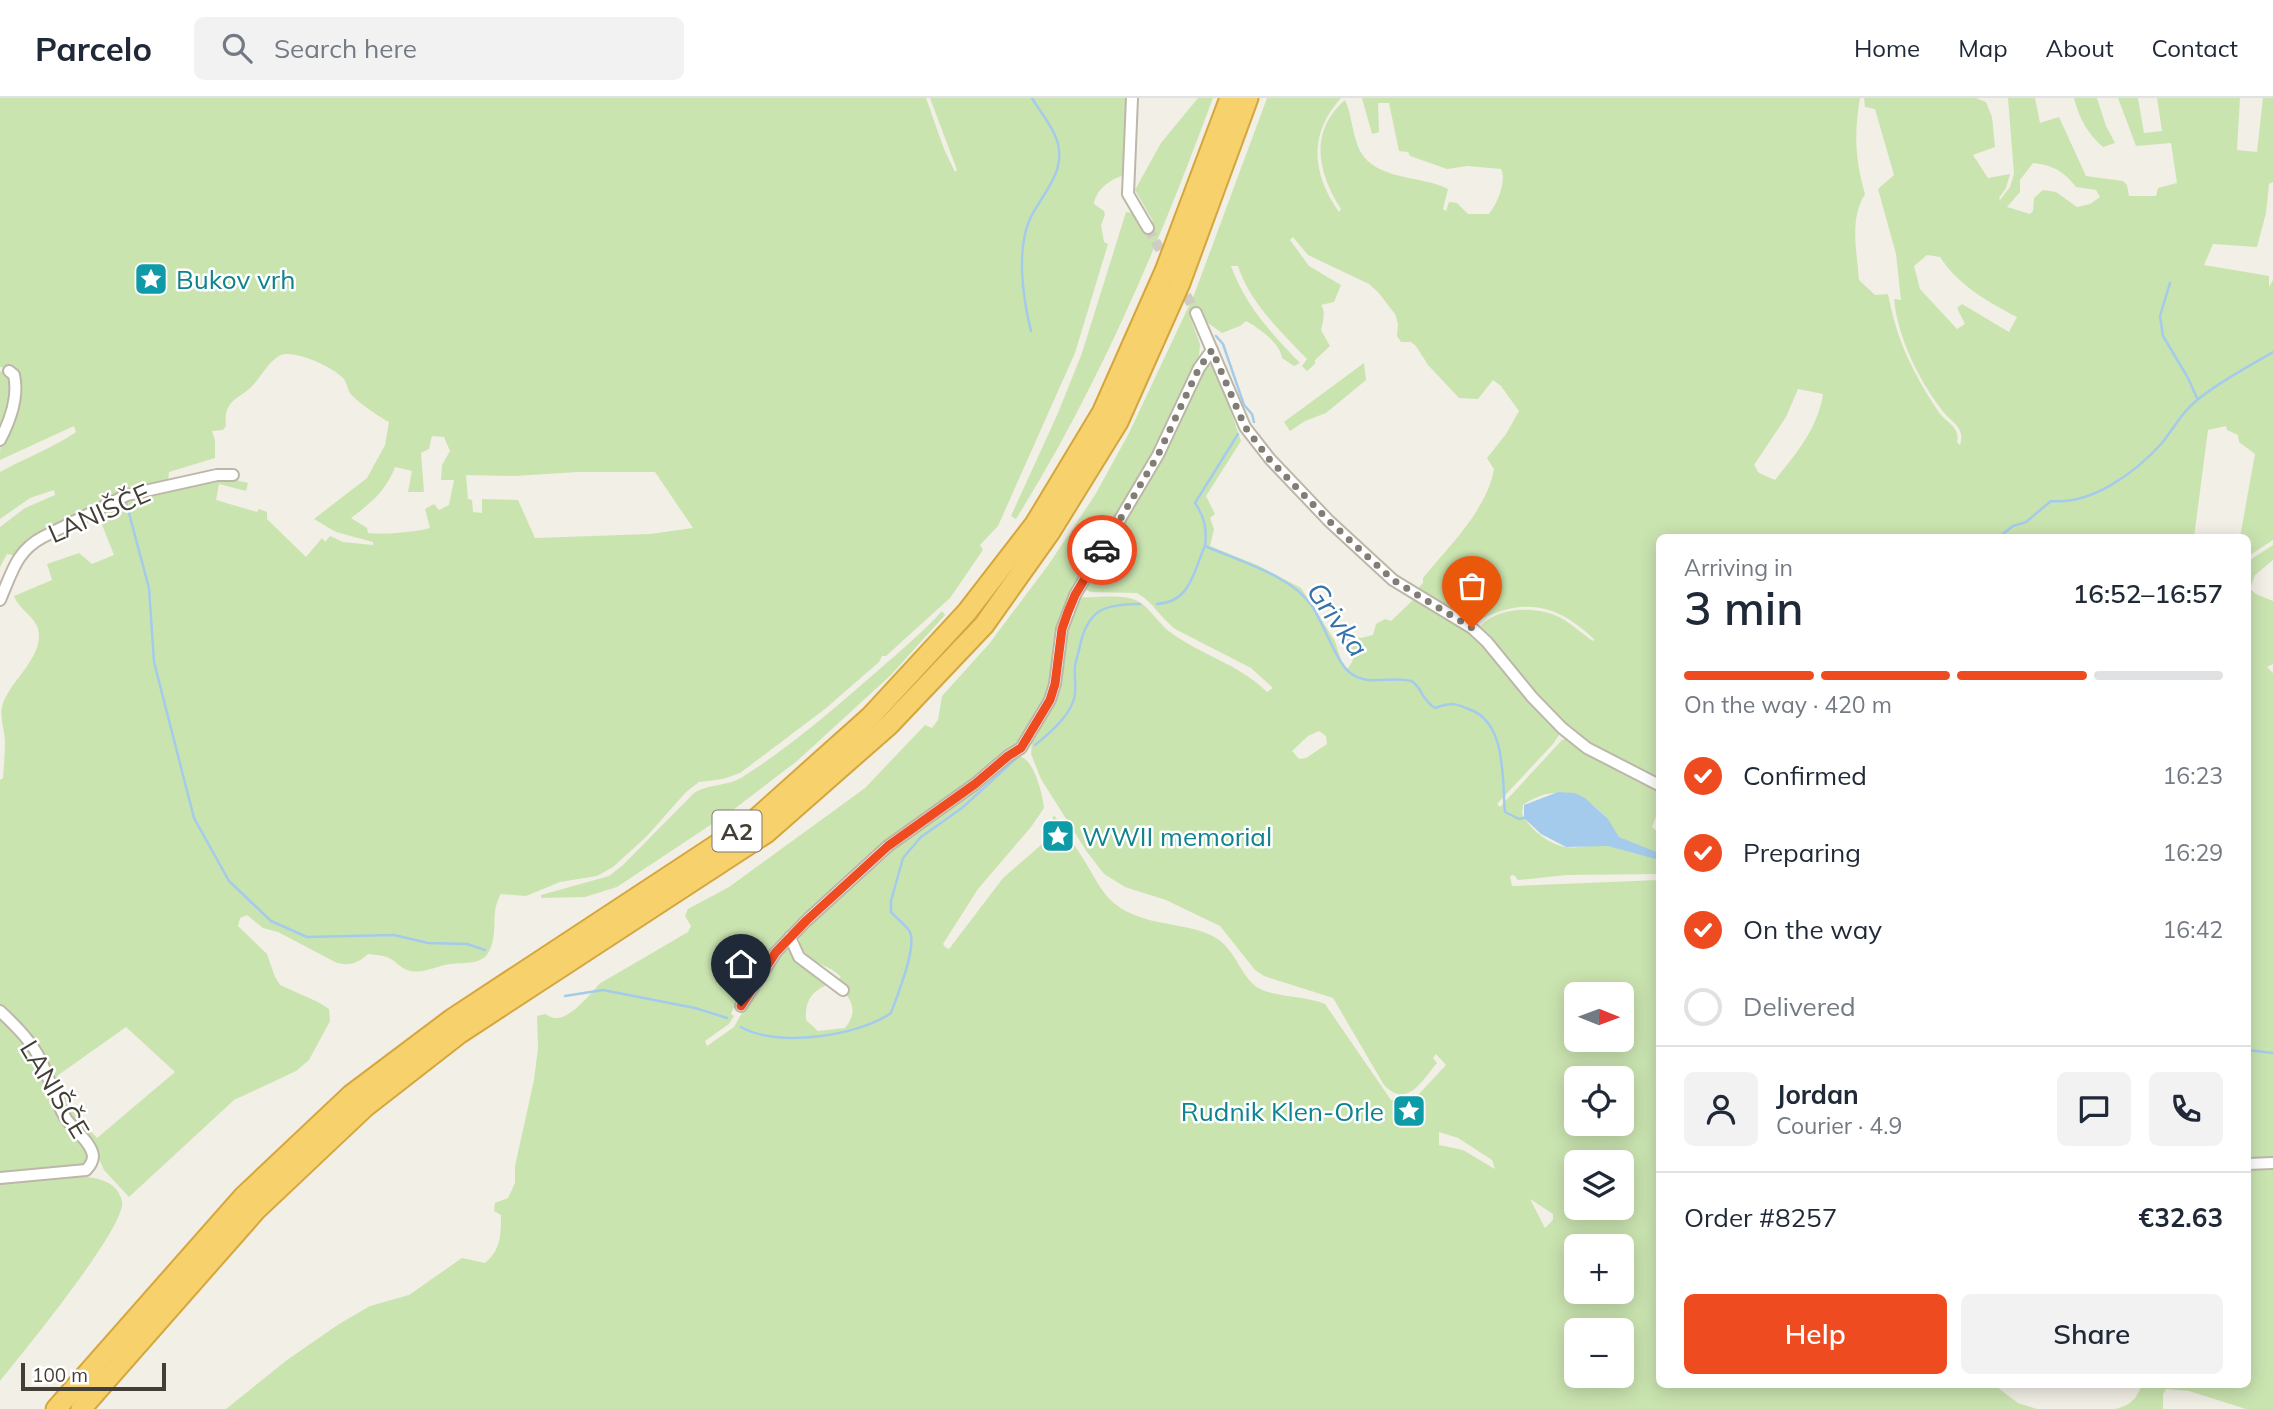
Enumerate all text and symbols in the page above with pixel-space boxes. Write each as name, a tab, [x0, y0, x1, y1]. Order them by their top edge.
search box	[194, 17, 684, 80]
text: Parcelo	[35, 28, 152, 69]
icon: search	[218, 29, 256, 67]
text: Search here	[274, 32, 417, 65]
text: Home	[1854, 33, 1920, 63]
text: Map	[1958, 33, 2008, 63]
text: About	[2046, 33, 2114, 63]
text: Contact	[2152, 33, 2238, 63]
place icon: Bukov vrh	[132, 260, 170, 298]
place label: Bukov vrh	[176, 263, 295, 296]
street label: LANIŠČE	[43, 476, 155, 550]
courier	[1067, 515, 1137, 585]
icon: car	[1083, 531, 1121, 569]
text: Arriving in	[1684, 553, 1793, 582]
pin	[1442, 556, 1502, 628]
icon: bag	[1453, 567, 1491, 605]
water label: Grivka	[1300, 575, 1376, 663]
text: 16:52–16:57	[2073, 577, 2223, 610]
text: 3 min	[1684, 579, 1803, 637]
text: On the way · 420 m	[1684, 690, 1892, 719]
icon: check	[1684, 757, 1722, 795]
text: Confirmed	[1743, 759, 1867, 792]
text: 16:23	[2163, 761, 2223, 790]
road number: A2	[712, 810, 762, 852]
place icon: WWII memorial	[1039, 817, 1077, 855]
place label: WWII memorial	[1082, 820, 1272, 853]
icon: check	[1684, 834, 1722, 872]
text: Preparing	[1743, 836, 1861, 869]
text: 16:29	[2163, 838, 2223, 867]
icon: check	[1684, 911, 1722, 949]
text: On the way	[1743, 913, 1882, 946]
text: 16:42	[2163, 915, 2223, 944]
pin	[711, 934, 771, 1006]
icon: home	[722, 945, 760, 983]
north arrow	[1564, 982, 1634, 1052]
map controls	[1564, 982, 1634, 1388]
text: Delivered	[1743, 990, 1856, 1023]
street label: LANIŠČE	[13, 1034, 97, 1144]
button: locate	[1564, 1066, 1634, 1136]
button: person	[1684, 1072, 1758, 1146]
button: chat	[2057, 1072, 2131, 1146]
button: phone	[2149, 1072, 2223, 1146]
text: Jordan	[1776, 1078, 1859, 1111]
place icon: Rudnik Klen-Orle	[1390, 1092, 1428, 1130]
place label: Rudnik Klen-Orle	[1181, 1095, 1384, 1128]
text: Courier · 4.9	[1776, 1111, 1902, 1140]
button: layers	[1564, 1150, 1634, 1220]
text: Order #8257	[1684, 1201, 1837, 1234]
text: €32.63	[2139, 1201, 2223, 1234]
button: +	[1564, 1234, 1634, 1304]
button: Help	[1684, 1294, 1947, 1374]
button: Share	[1961, 1294, 2223, 1374]
button: −	[1564, 1318, 1634, 1388]
scale bar	[21, 1360, 166, 1392]
text: 100 m	[32, 1363, 88, 1387]

